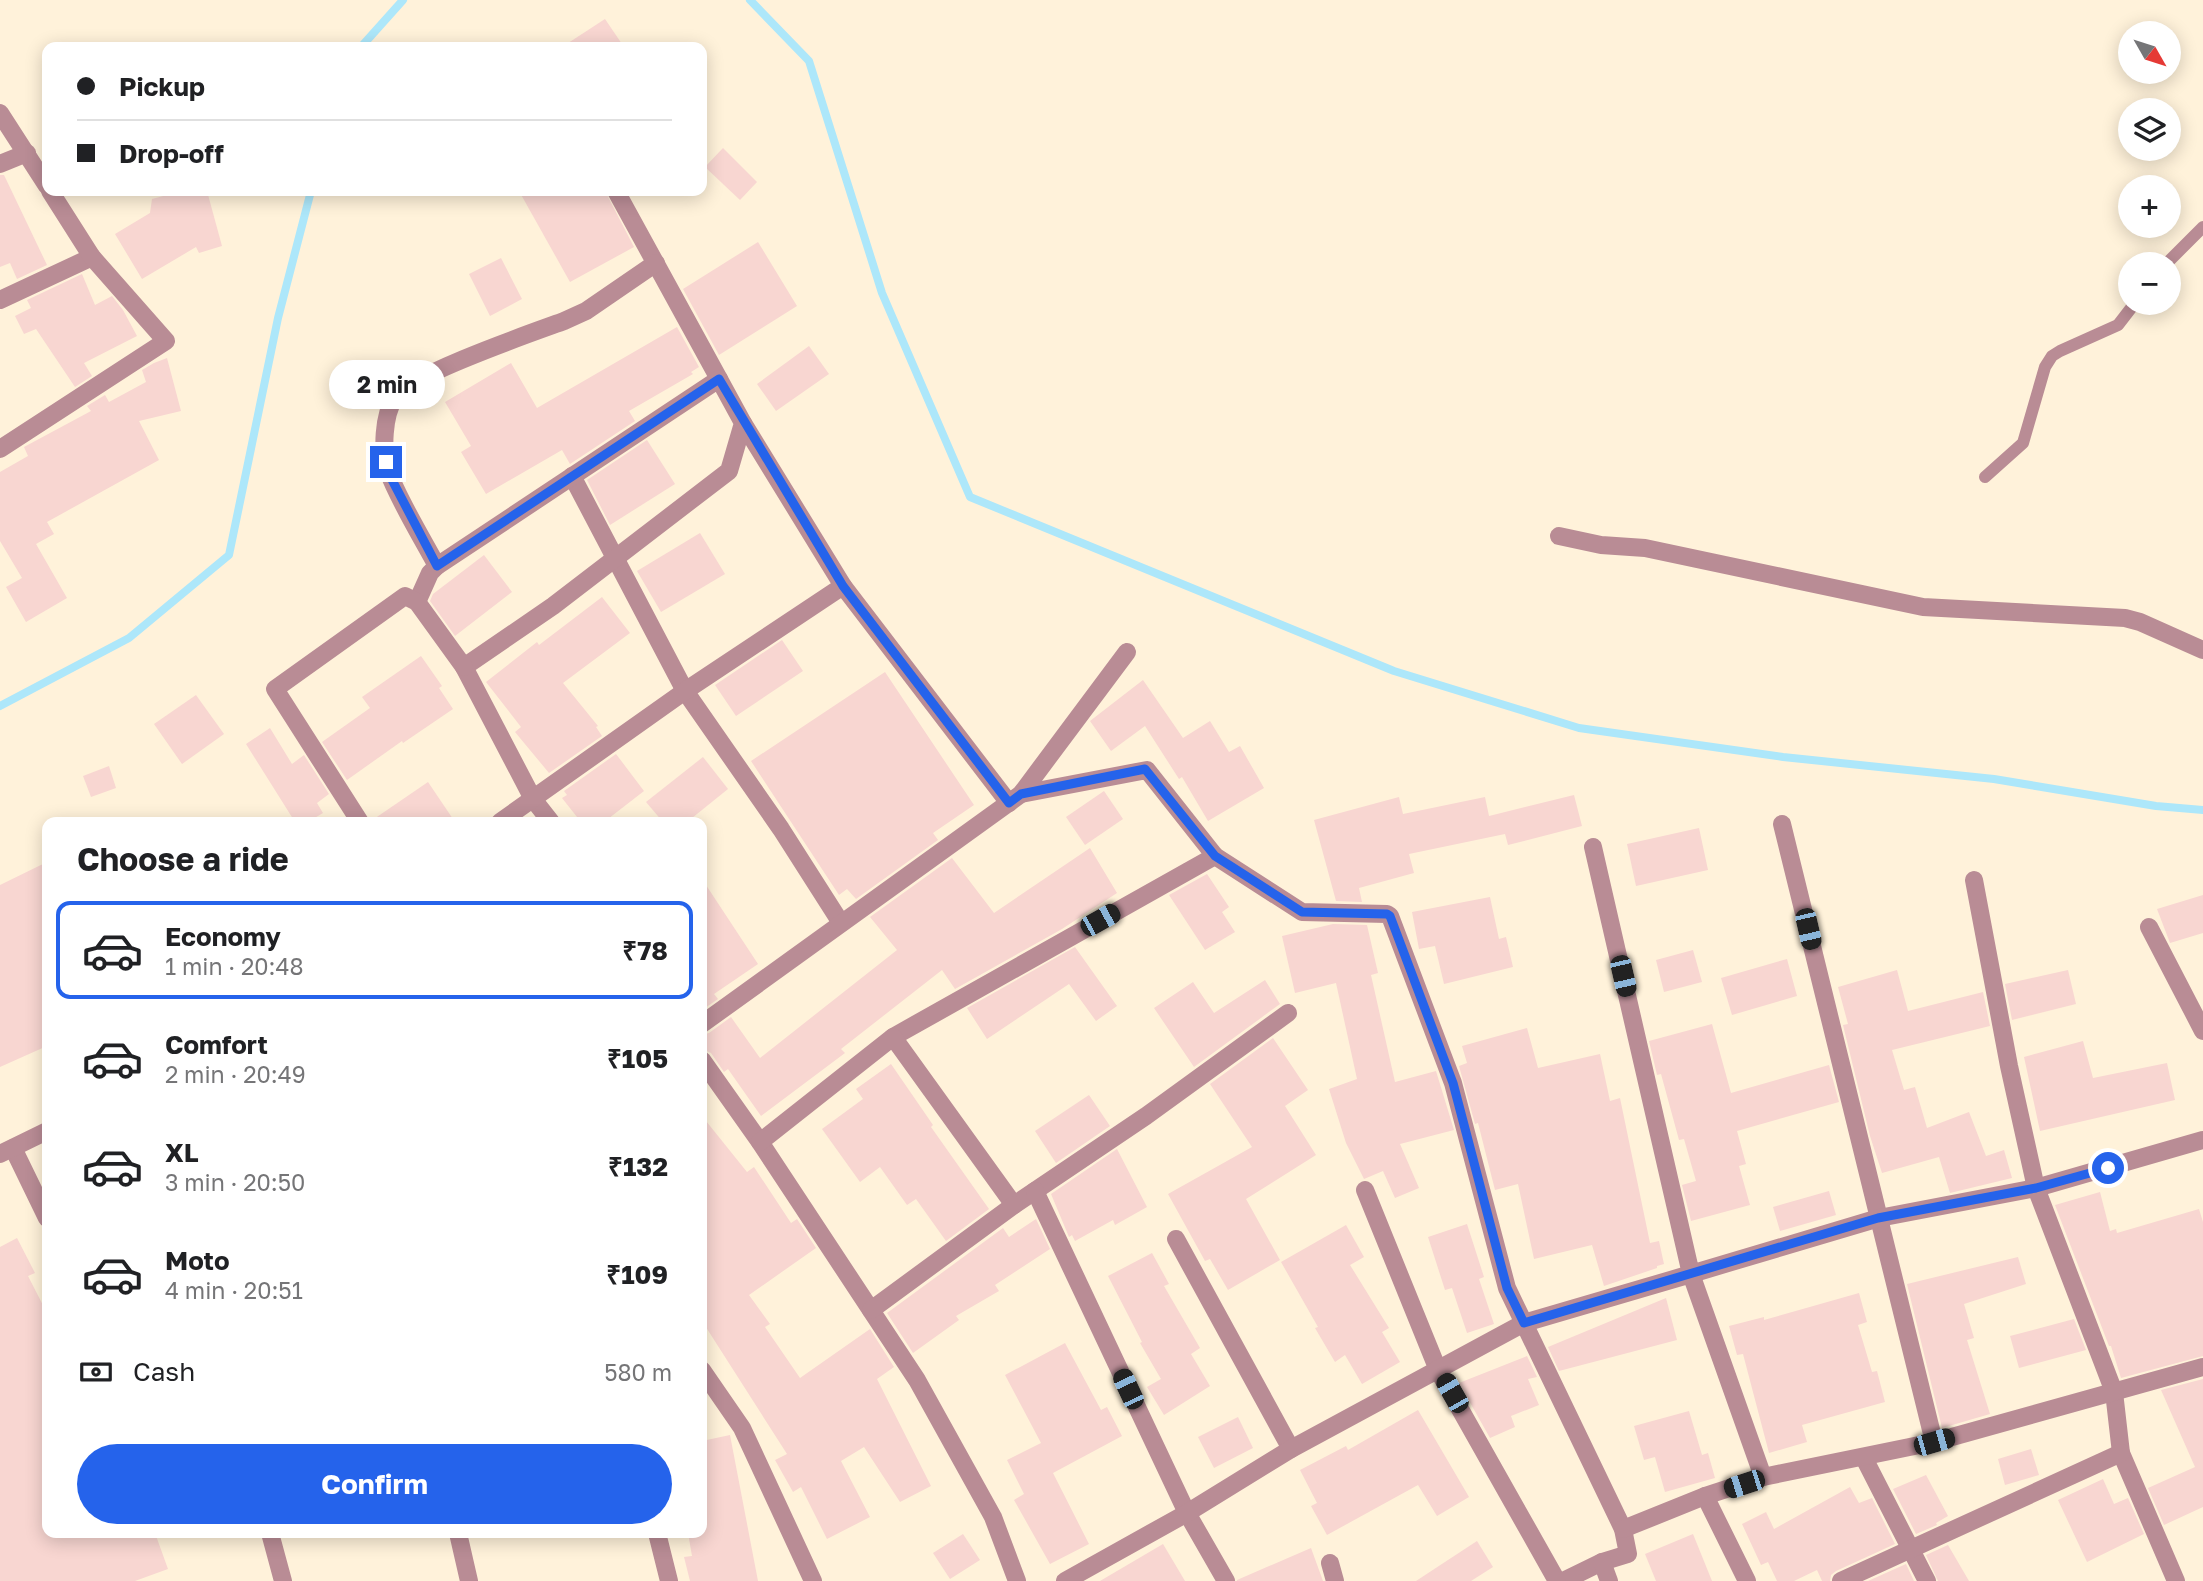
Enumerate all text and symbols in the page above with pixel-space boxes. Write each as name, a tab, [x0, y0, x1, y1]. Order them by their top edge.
north arrow	[2118, 21, 2180, 84]
map controls	[2118, 21, 2181, 315]
text: Pickup	[119, 71, 205, 102]
button: layers	[2118, 98, 2181, 161]
text: Drop-off	[119, 138, 224, 169]
button: +	[2118, 175, 2181, 238]
button: −	[2118, 252, 2181, 315]
callout: 2 min	[328, 360, 444, 410]
text: 2 min	[357, 370, 417, 398]
route end	[370, 446, 402, 478]
text: Choose a ride	[77, 840, 289, 878]
car	[1077, 901, 1124, 939]
car	[1794, 906, 1823, 952]
icon: car	[81, 919, 144, 982]
text: Economy	[165, 921, 281, 952]
text: ₹78	[622, 935, 668, 966]
text: 1 min · 20:48	[165, 952, 304, 980]
car	[1609, 953, 1638, 999]
icon: car	[81, 1027, 144, 1090]
text: Comfort	[165, 1029, 268, 1060]
text: ₹105	[607, 1043, 668, 1074]
text: 2 min · 20:49	[165, 1060, 306, 1088]
icon: car	[81, 1135, 144, 1198]
text: XL	[165, 1137, 199, 1168]
text: ₹132	[608, 1151, 668, 1182]
route start	[2092, 1152, 2124, 1184]
text: 3 min · 20:50	[165, 1168, 305, 1196]
icon: car	[81, 1243, 144, 1306]
text: Moto	[165, 1245, 230, 1276]
text: ₹109	[606, 1259, 668, 1290]
text: 4 min · 20:51	[165, 1276, 303, 1304]
icon: cash	[77, 1353, 115, 1391]
text: Cash	[133, 1356, 195, 1387]
text: 580 m	[604, 1358, 672, 1386]
car	[1110, 1366, 1147, 1412]
car	[1433, 1370, 1472, 1416]
car	[1911, 1426, 1958, 1458]
button: Confirm	[77, 1444, 672, 1524]
car	[1721, 1468, 1768, 1500]

